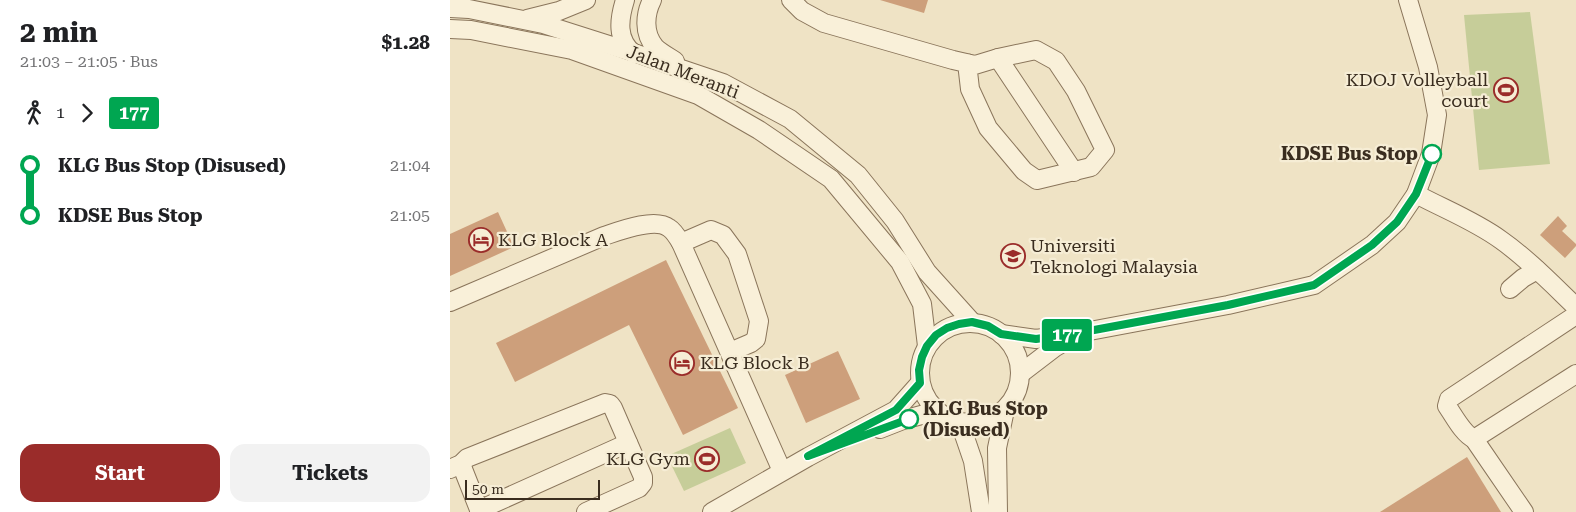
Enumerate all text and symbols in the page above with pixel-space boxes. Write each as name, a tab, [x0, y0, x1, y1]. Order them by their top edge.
text: 2 min	[20, 16, 98, 49]
text: $1.28	[381, 31, 430, 54]
street label: Jalan Meranti	[624, 40, 743, 103]
text: 21:03 – 21:05 · Bus	[20, 52, 158, 71]
place label: KDOJ Volleyball court	[1346, 69, 1488, 111]
sports icon: KDOJ Volleyball court	[1493, 77, 1519, 103]
icon: walk	[20, 99, 48, 127]
icon: forward	[73, 99, 101, 127]
text: 177	[119, 102, 149, 123]
text: 1	[56, 103, 65, 122]
place label: KDSE Bus Stop	[1281, 143, 1418, 164]
marker: KDSE Bus Stop	[1422, 144, 1442, 164]
text: KLG Bus Stop (Disused)	[58, 154, 286, 177]
text: 21:04	[390, 156, 430, 175]
text: KDSE Bus Stop	[58, 204, 203, 227]
text: 21:05	[390, 206, 430, 225]
hotel icon: KLG Block A	[468, 227, 494, 253]
place label: KLG Block A	[498, 229, 608, 250]
place label: Universiti Teknologi Malaysia	[1030, 235, 1198, 277]
school or university icon: Universiti Teknologi Malaysia	[1000, 243, 1026, 269]
line badge: 177	[1038, 319, 1096, 351]
text: 177	[1052, 324, 1082, 345]
hotel icon: KLG Block B	[669, 350, 695, 376]
place label: KLG Block B	[700, 352, 809, 373]
place label: KLG Bus Stop (Disused)	[923, 398, 1048, 440]
marker: KLG Bus Stop (Disused)	[899, 409, 919, 429]
button: Start	[20, 444, 220, 502]
button: Tickets	[230, 444, 430, 502]
sports icon: KLG Gym	[694, 446, 720, 472]
place label: KLG Gym	[606, 448, 690, 469]
scale bar	[465, 477, 600, 500]
text: 50 m	[472, 481, 504, 497]

